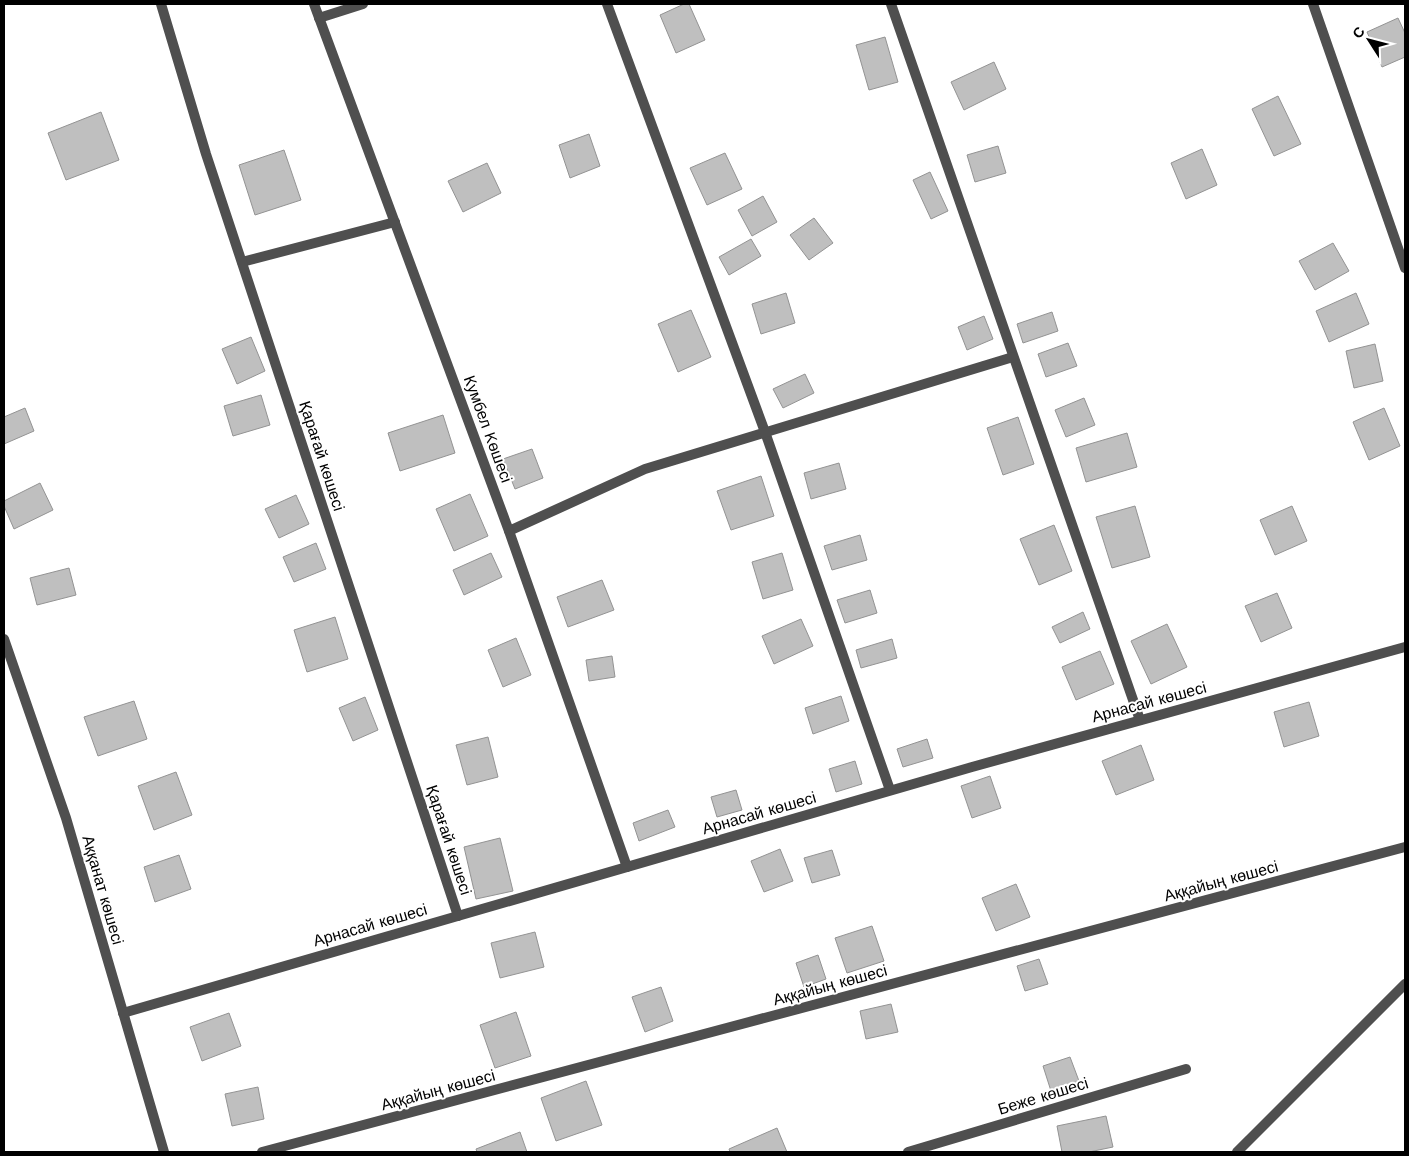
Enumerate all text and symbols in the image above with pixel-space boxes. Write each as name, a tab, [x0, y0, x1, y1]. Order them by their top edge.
north arrow	[1344, 15, 1394, 65]
text: С	[1349, 24, 1368, 41]
street label: Кумбел Kөшесі	[460, 373, 516, 485]
street label: Қарағай көшесі	[295, 399, 349, 513]
street label: Арнасай көшесі	[1090, 678, 1208, 726]
street label: Қарағай көшесі	[422, 783, 476, 897]
street label: Арнасай көшесі	[700, 788, 818, 838]
street label: Аққанат көшесі	[78, 833, 128, 947]
street label: Аққайың көшесі	[1162, 857, 1280, 905]
street label: Арнасай көшесі	[311, 900, 429, 950]
street label: Аққайың көшесі	[771, 961, 889, 1009]
street label: Аққайың көшесі	[379, 1066, 497, 1114]
street label: Беже көшесі	[996, 1073, 1090, 1119]

